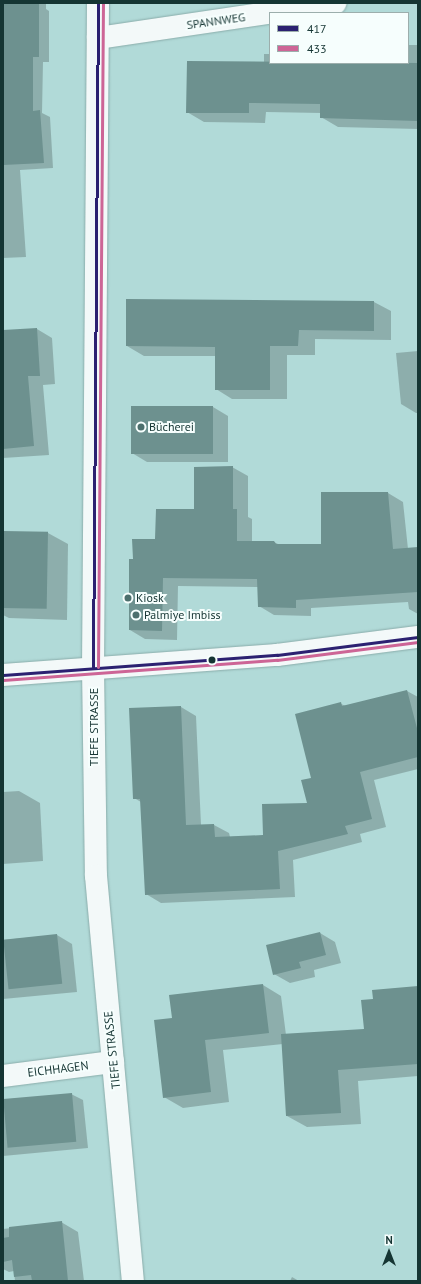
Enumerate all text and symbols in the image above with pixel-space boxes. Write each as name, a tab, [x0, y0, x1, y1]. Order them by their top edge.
street label: SPANNWEG	[186, 10, 246, 32]
legend	[269, 12, 409, 64]
text: 417	[307, 21, 327, 36]
text: 433	[307, 41, 327, 56]
place label: Bücherei	[149, 420, 194, 434]
marker: Bücherei	[136, 422, 146, 432]
place label: Kiosk	[136, 591, 164, 605]
marker: Kiosk	[123, 593, 133, 603]
place label: Palmiye Imbiss	[144, 608, 220, 622]
marker: Palmiye Imbiss	[131, 610, 141, 620]
unlabelled marker	[207, 655, 217, 665]
street label: TIEFE STRASSE	[87, 688, 101, 766]
street label: TIEFE STRASSE	[101, 1010, 123, 1090]
street label: EICHHAGEN	[27, 1058, 89, 1080]
north arrow	[369, 1232, 409, 1272]
text: N	[385, 1233, 393, 1247]

